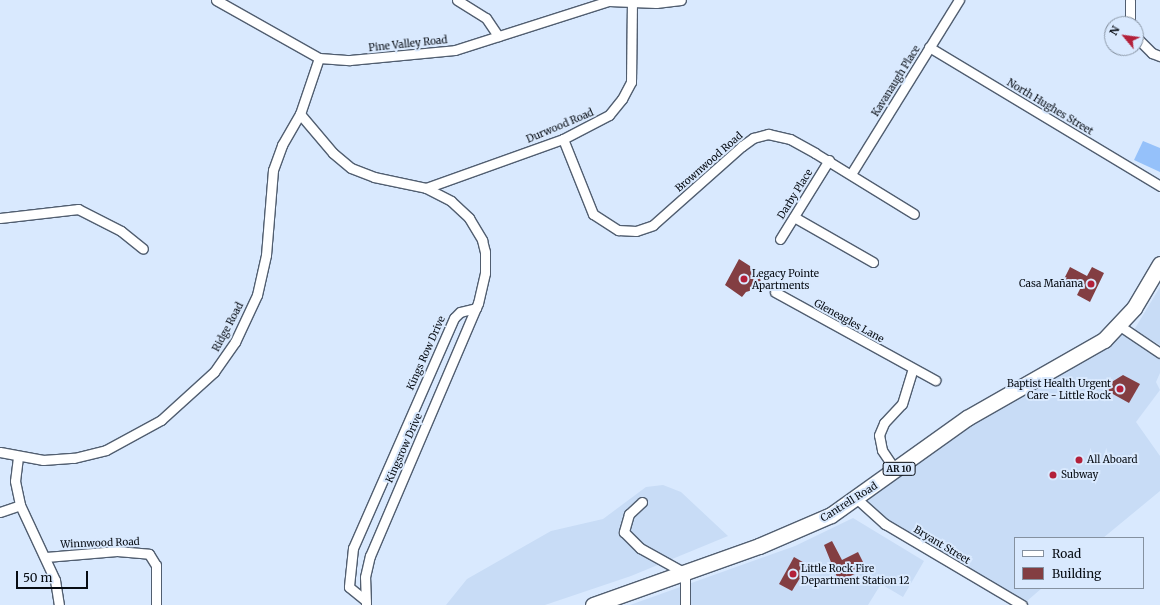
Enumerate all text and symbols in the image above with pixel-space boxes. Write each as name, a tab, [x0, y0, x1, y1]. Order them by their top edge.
north arrow	[1104, 16, 1144, 56]
text: N	[1106, 23, 1123, 38]
street label: Pine Valley Road	[368, 34, 448, 54]
street label: Kavanaugh Place	[869, 43, 923, 119]
street label: North Hughes Street	[1005, 77, 1095, 137]
street label: Durwood Road	[525, 106, 595, 146]
street label: Brownwood Road	[673, 130, 745, 194]
street label: Darby Place	[775, 167, 815, 221]
place label: Legacy Pointe Apartments	[752, 267, 819, 290]
marker: Legacy Pointe Apartments	[739, 274, 749, 284]
place label: Casa Mañana	[1019, 278, 1083, 290]
marker: Casa Mañana	[1086, 279, 1096, 289]
street label: Gleneagles Lane	[812, 297, 886, 345]
street label: Ridge Road	[210, 300, 246, 354]
street label: Kings Row Drive	[404, 314, 448, 392]
place label: Baptist Health Urgent Care - Little Rock	[1007, 377, 1111, 400]
marker: Baptist Health Urgent Care - Little Rock	[1114, 383, 1126, 395]
street label: Kingsrow Drive	[383, 411, 425, 485]
place label: All Aboard	[1087, 454, 1138, 466]
marker: All Aboard	[1074, 455, 1084, 465]
road number: AR 10	[882, 462, 916, 476]
place label: Subway	[1061, 469, 1098, 481]
marker: Subway	[1048, 470, 1058, 480]
street label: Cantrell Road	[818, 480, 880, 524]
street label: Bryant Street	[912, 523, 972, 567]
street label: Winnwood Road	[60, 536, 140, 550]
legend	[1014, 537, 1144, 589]
text: Road	[1052, 546, 1081, 561]
place label: Little Rock Fire Department Station 12	[801, 562, 909, 586]
scale bar	[18, 563, 90, 589]
text: Building	[1052, 566, 1101, 581]
marker: Little Rock Fire Department Station 12	[788, 569, 798, 579]
text: 50 m	[23, 570, 52, 585]

